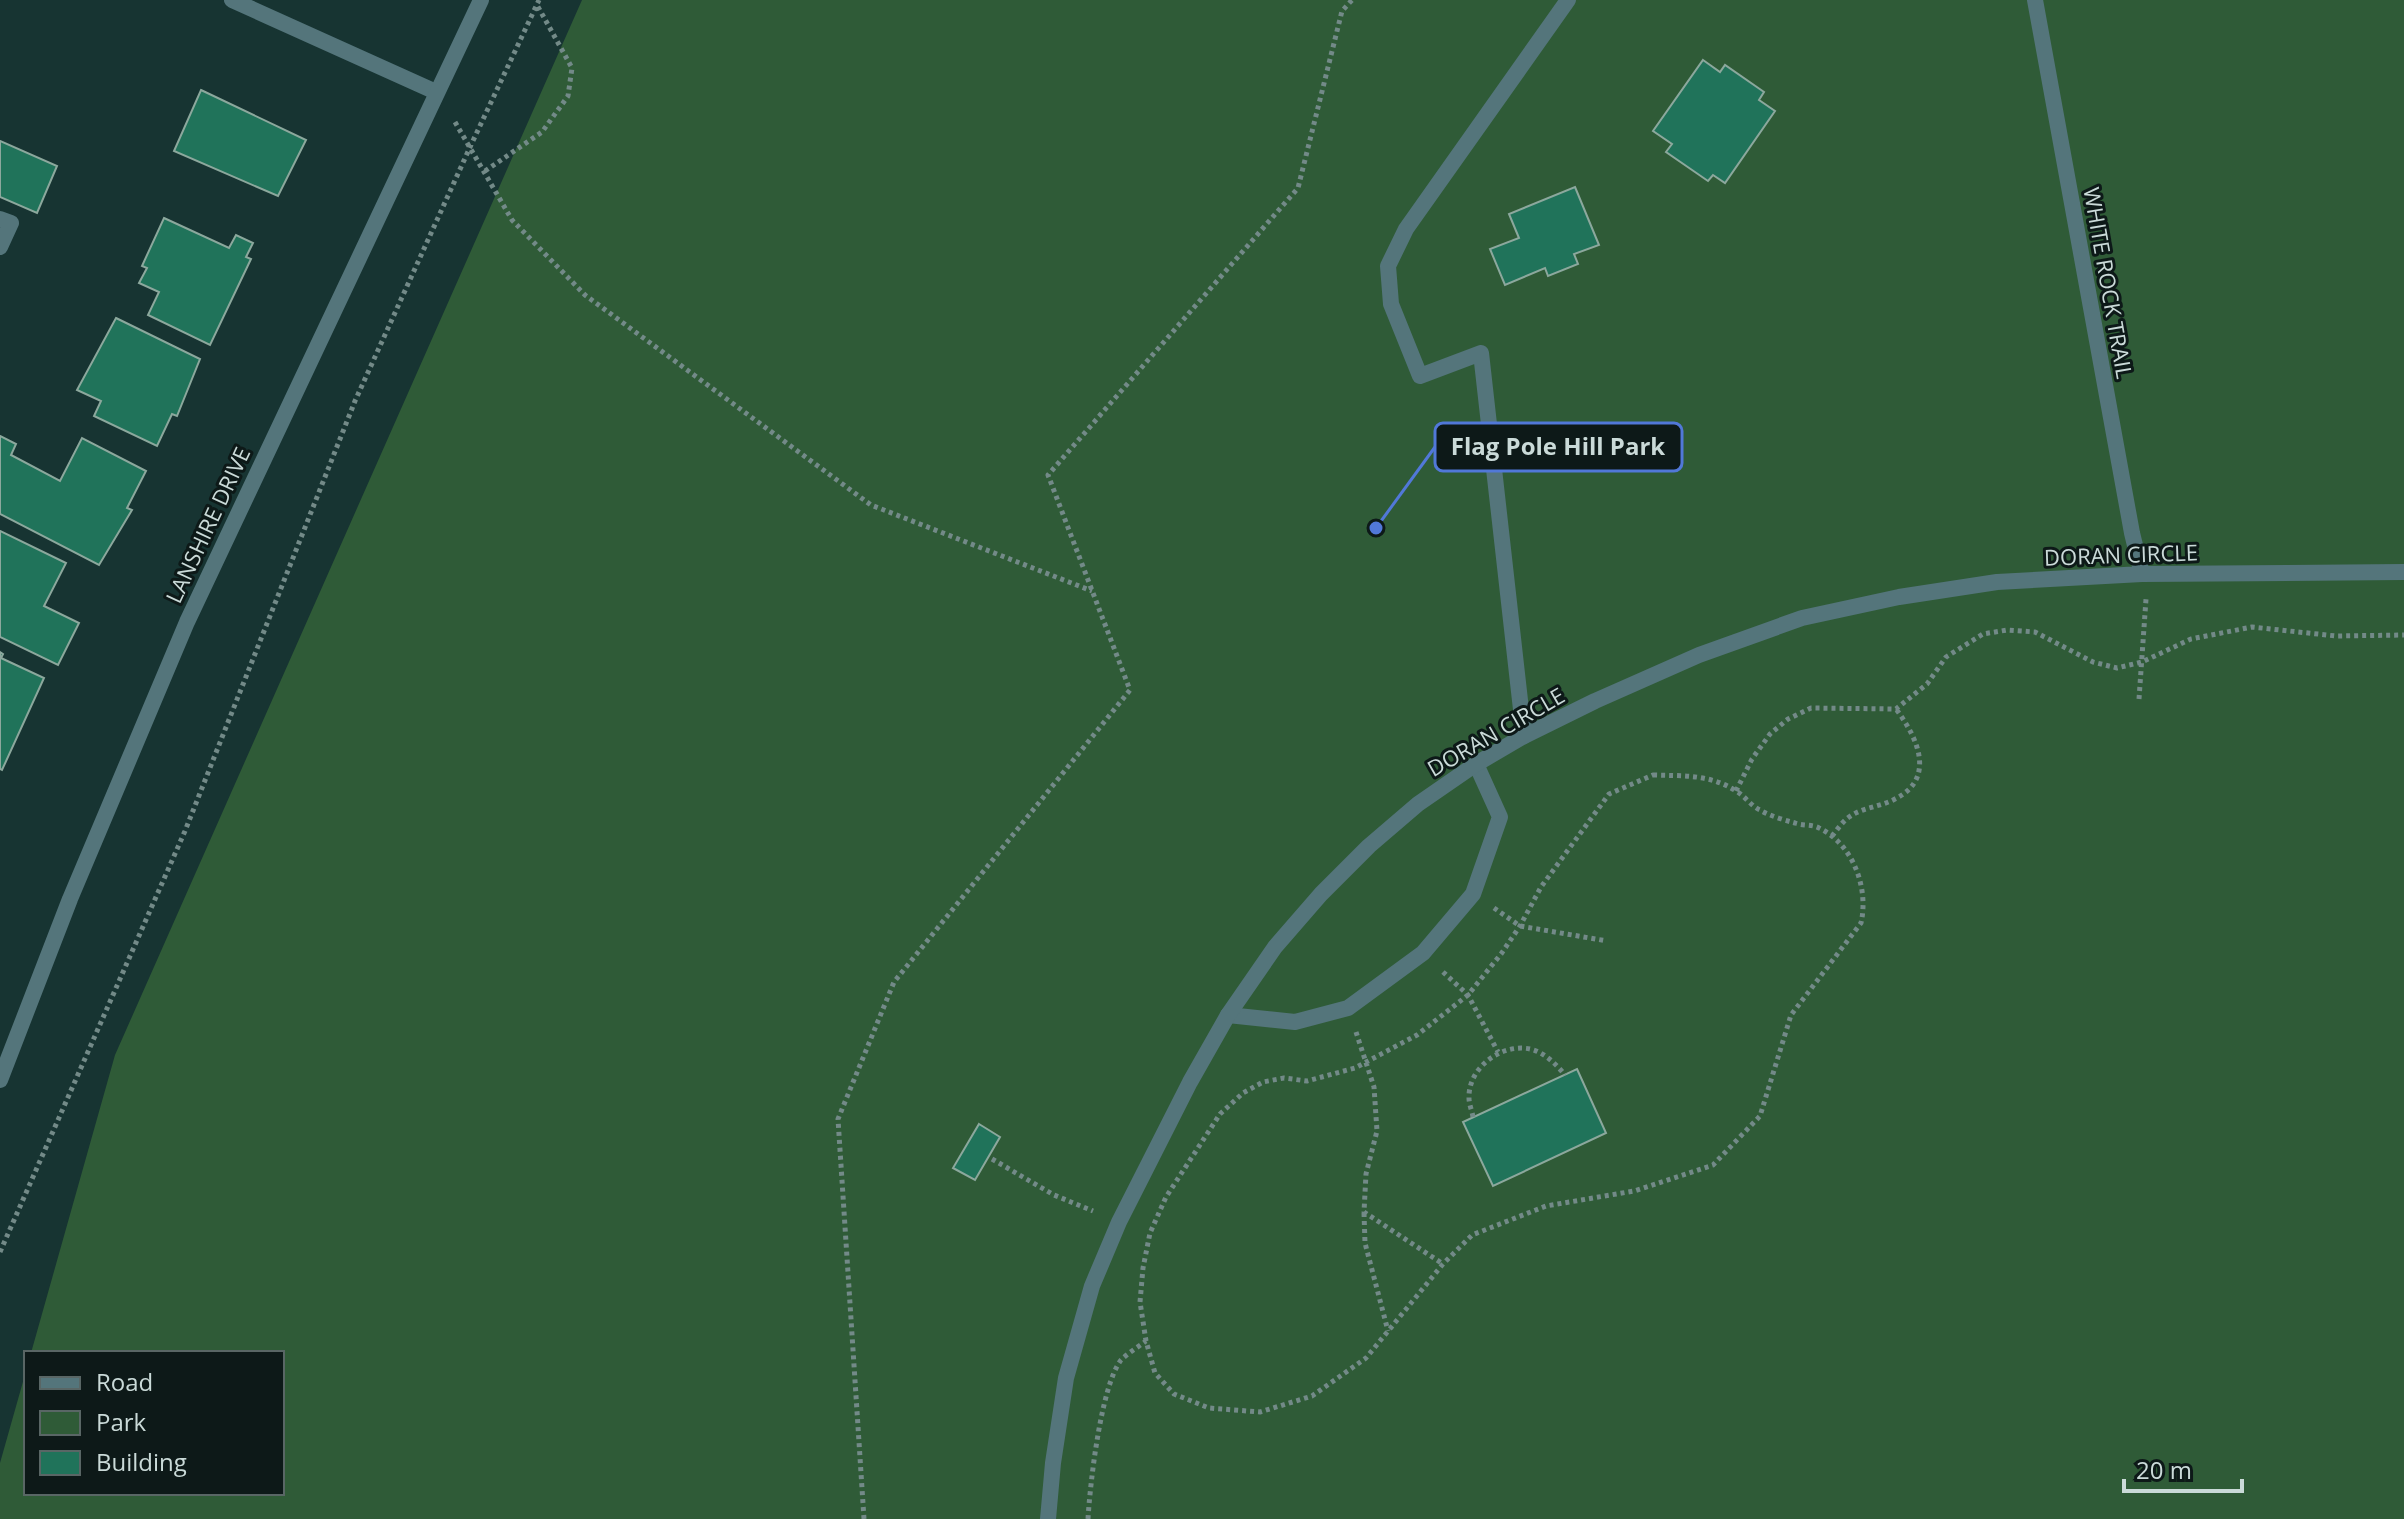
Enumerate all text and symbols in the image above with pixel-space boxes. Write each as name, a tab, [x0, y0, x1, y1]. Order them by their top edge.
street label: WHITE ROCK TRAIL	[2077, 185, 2141, 381]
callout: Flag Pole Hill Park	[1435, 423, 1682, 471]
text: Flag Pole Hill Park	[1451, 429, 1665, 462]
street label: LANSHIRE DRIVE	[158, 442, 256, 607]
street label: DORAN CIRCLE	[2043, 536, 2198, 572]
street label: DORAN CIRCLE	[1421, 680, 1570, 783]
legend	[24, 1351, 284, 1495]
text: Road	[96, 1365, 153, 1398]
text: Park	[96, 1405, 147, 1438]
scale bar	[2124, 1443, 2242, 1493]
text: Building	[96, 1445, 187, 1478]
text: 20 m	[2136, 1453, 2192, 1486]

